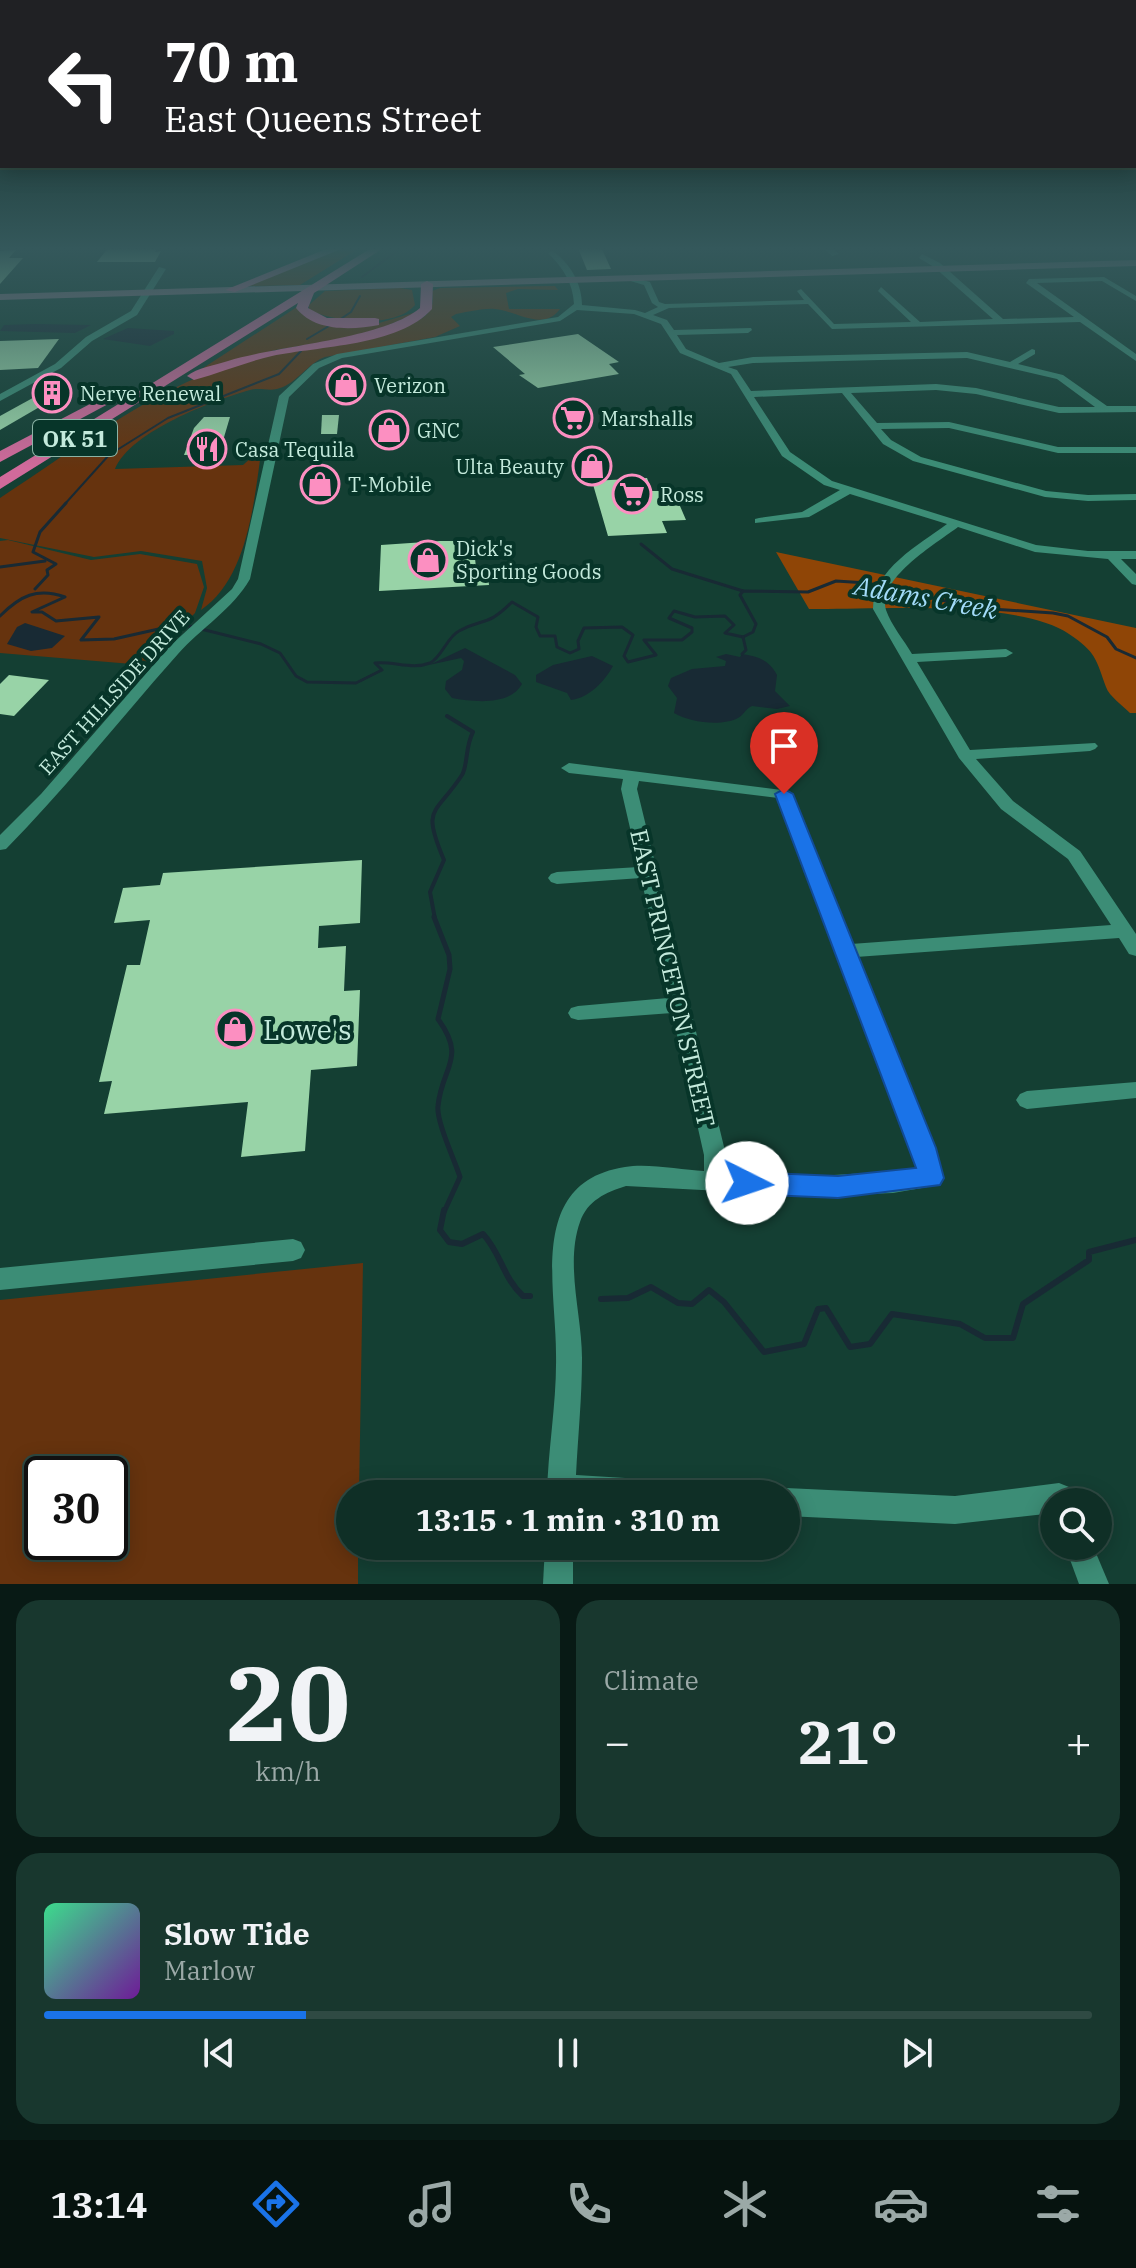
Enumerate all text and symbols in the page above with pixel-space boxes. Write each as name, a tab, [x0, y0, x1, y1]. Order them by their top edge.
text: 70 m	[164, 25, 299, 97]
icon: left	[32, 32, 136, 136]
text: East Queens Street	[164, 95, 482, 142]
shop icon: Verizon	[325, 364, 367, 406]
building icon: Nerve Renewal	[31, 372, 73, 414]
place label: Verizon	[374, 372, 446, 399]
place label: Nerve Renewal	[80, 380, 221, 407]
supermarket icon: Marshalls	[552, 397, 594, 439]
place label: Marshalls	[601, 405, 693, 432]
shop icon: GNC	[368, 409, 410, 451]
place label: GNC	[417, 417, 460, 444]
road number: OK 51	[33, 420, 117, 456]
restaurant icon: Casa Tequila	[186, 428, 228, 470]
place label: Casa Tequila	[235, 436, 355, 463]
shop icon: Ulta Beauty	[571, 445, 613, 487]
place label: Ulta Beauty	[455, 453, 564, 480]
shop icon: T-Mobile	[299, 463, 341, 505]
place label: T-Mobile	[348, 471, 432, 498]
supermarket icon: Ross	[611, 473, 653, 515]
place label: Ross	[660, 481, 704, 508]
place label: Dick's Sporting Goods	[456, 535, 601, 585]
shop icon: Dick's Sporting Goods	[407, 539, 449, 581]
water label: Adams Creek	[850, 567, 1000, 626]
street label: EAST HILLSIDE DRIVE	[33, 604, 195, 780]
pin	[750, 712, 818, 794]
icon: arrive	[762, 724, 806, 768]
street label: EAST PRINCETON STREET	[623, 826, 723, 1130]
shop icon: Lowe's	[214, 1008, 256, 1050]
place label: Lowe's	[263, 1011, 352, 1048]
position arrow	[705, 1141, 789, 1225]
speed limit sign: 30	[24, 1456, 128, 1560]
map controls	[1040, 1488, 1112, 1560]
button: search	[1040, 1488, 1112, 1560]
text: 13:15 · 1 min · 310 m	[416, 1500, 720, 1539]
text: 20	[226, 1634, 350, 1770]
text: Climate	[604, 1663, 699, 1697]
text: 21°	[798, 1702, 898, 1781]
text: −	[604, 1713, 630, 1770]
text: +	[1066, 1713, 1092, 1770]
text: km/h	[255, 1754, 321, 1788]
text: Slow Tide	[164, 1914, 310, 1953]
text: Marlow	[164, 1953, 255, 1987]
icon: previous	[197, 2031, 241, 2075]
icon: pause	[546, 2031, 590, 2075]
icon: next	[895, 2031, 939, 2075]
icon: directions	[248, 2176, 304, 2232]
icon: music	[404, 2176, 460, 2232]
icon: phone	[561, 2176, 617, 2232]
icon: climate	[717, 2176, 773, 2232]
icon: car	[873, 2176, 929, 2232]
icon: filters	[1030, 2176, 1086, 2232]
text: 13:14	[50, 2181, 148, 2228]

